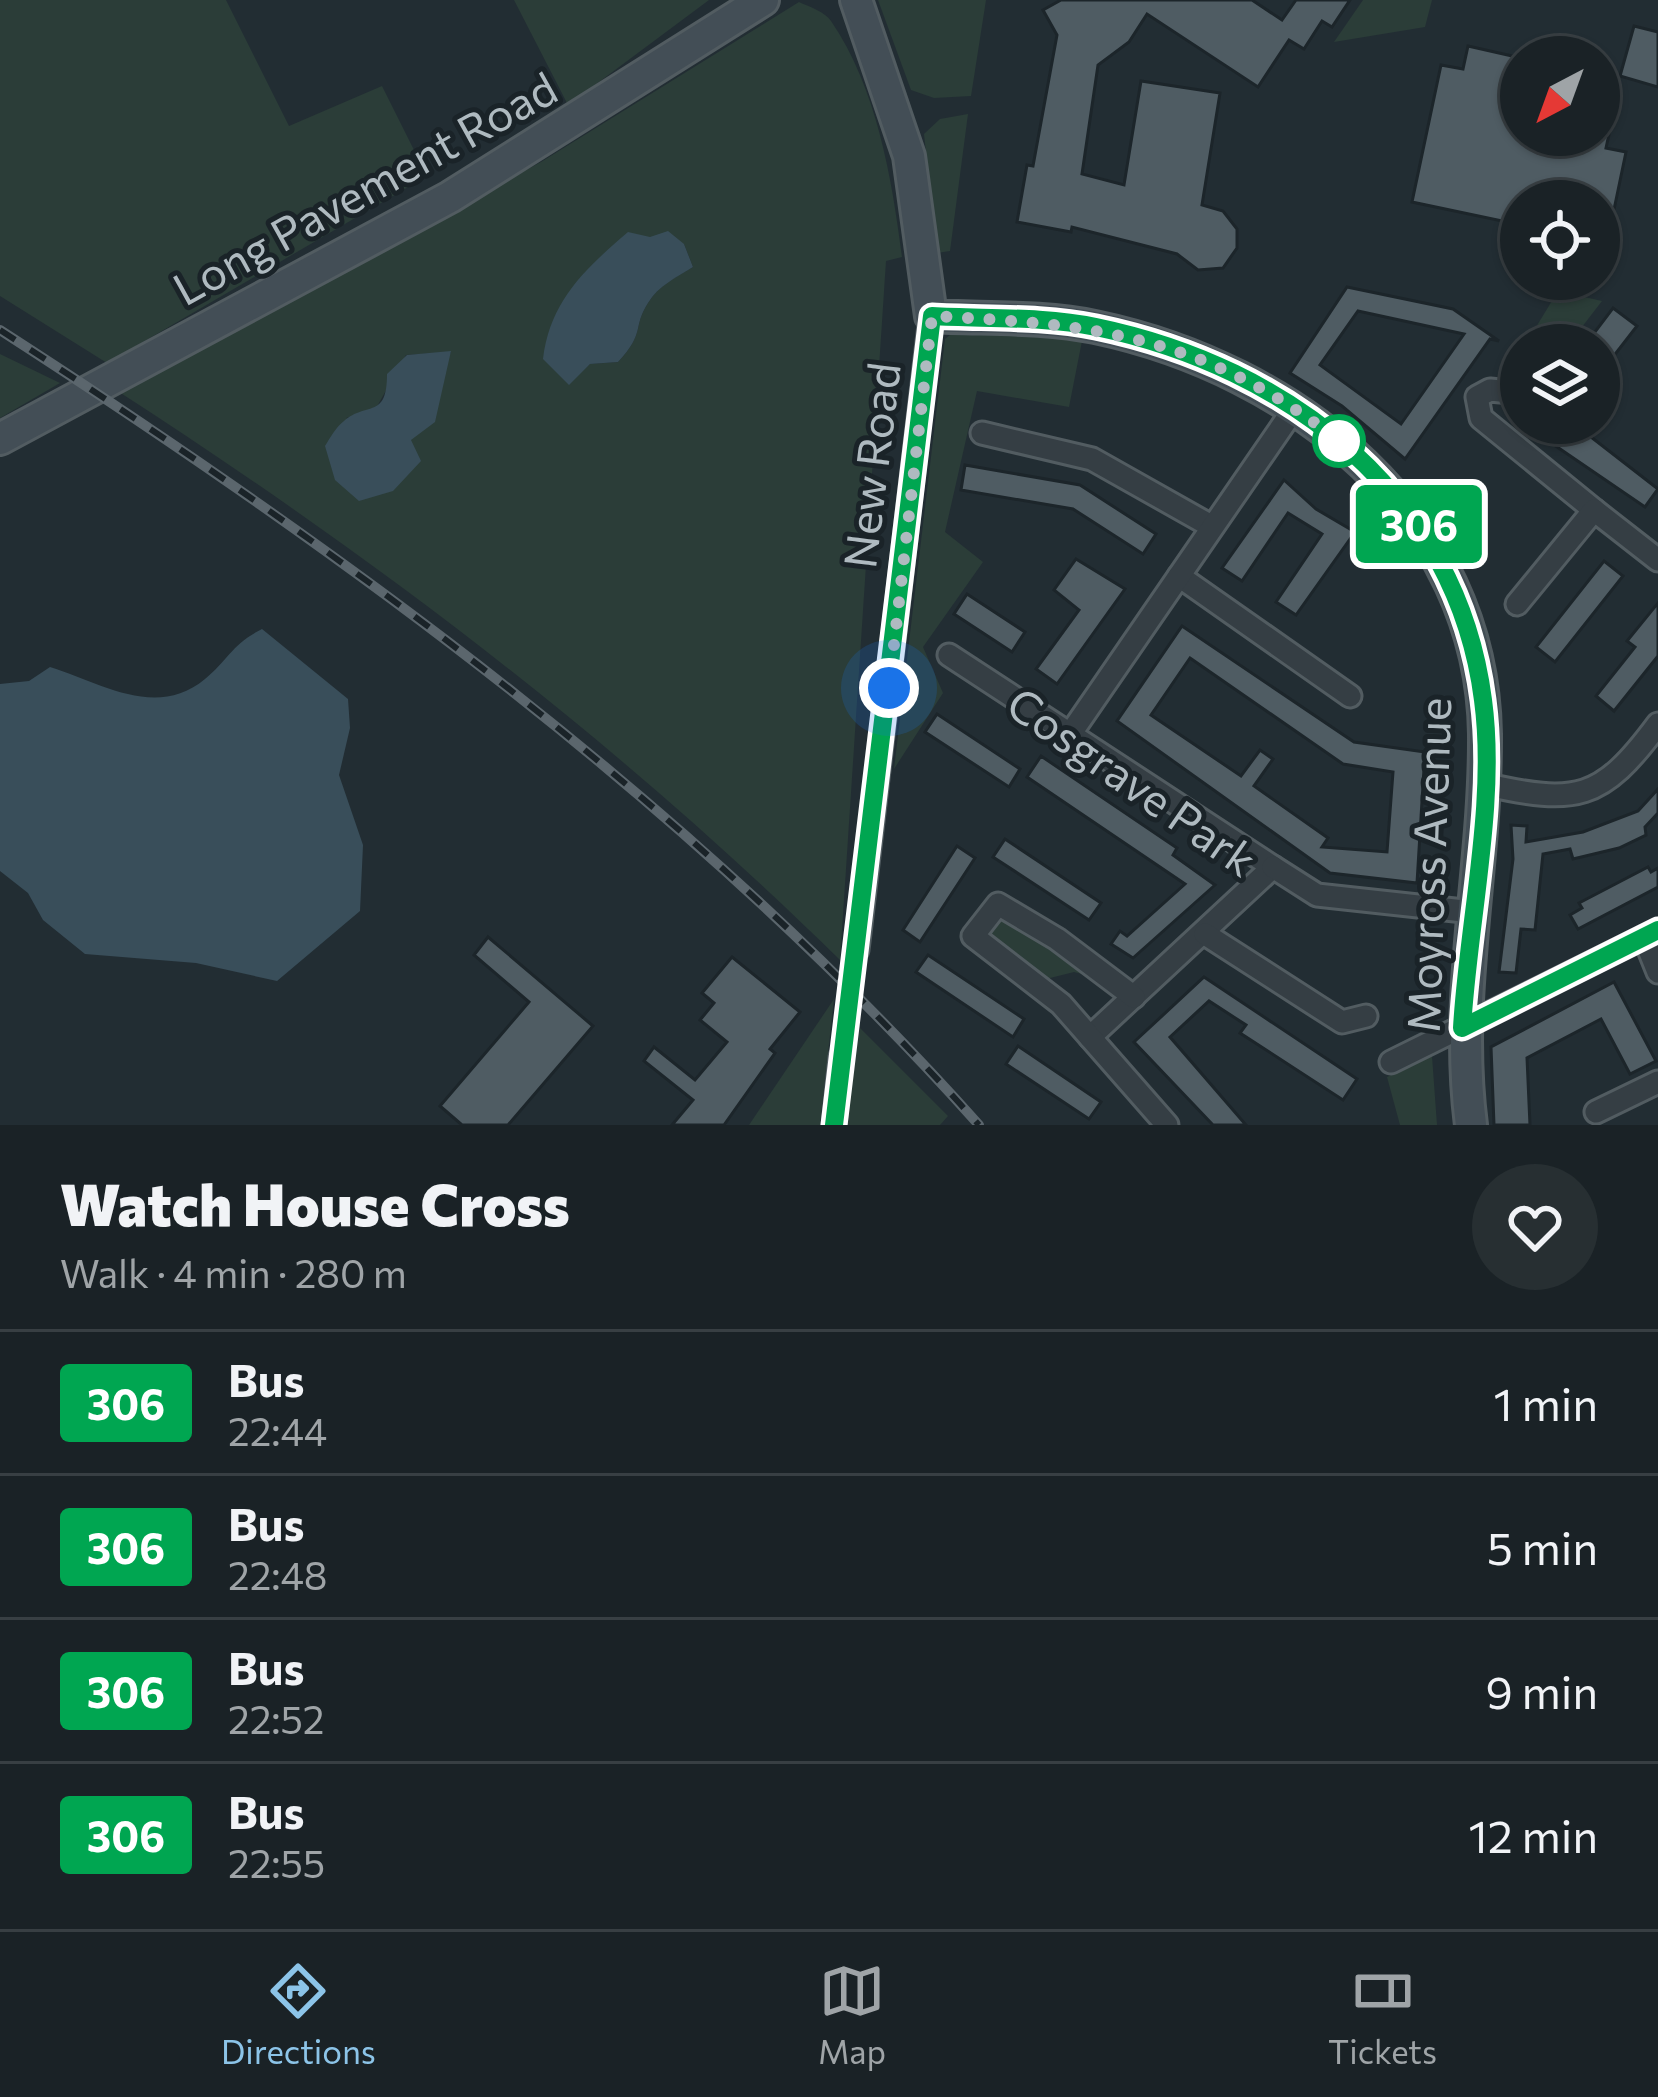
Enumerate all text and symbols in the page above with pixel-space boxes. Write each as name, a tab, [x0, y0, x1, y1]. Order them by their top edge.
north arrow	[1500, 36, 1620, 156]
map controls	[1500, 36, 1620, 444]
street label: Long Pavement Road	[163, 59, 565, 315]
button: locate	[1500, 180, 1620, 300]
button: layers	[1500, 324, 1620, 444]
street label: New Road	[830, 359, 910, 571]
unlabelled marker	[1314, 416, 1364, 466]
line badge: 306	[1350, 485, 1488, 563]
text: 306	[1380, 498, 1458, 550]
your location	[859, 658, 919, 718]
street label: Cosgrave Park	[998, 674, 1268, 886]
street label: Moyross Avenue	[1394, 696, 1460, 1034]
button: heart	[1472, 1164, 1598, 1290]
text: Watch House Cross	[60, 1168, 570, 1238]
text: Walk · 4 min · 280 m	[60, 1248, 407, 1296]
text: Bus	[228, 1351, 304, 1406]
text: 1 min	[1494, 1375, 1598, 1430]
text: 306	[87, 1377, 165, 1429]
text: 22:44	[228, 1406, 327, 1454]
text: Bus	[228, 1495, 304, 1550]
text: 5 min	[1487, 1519, 1598, 1574]
text: 306	[87, 1521, 165, 1573]
text: 22:48	[228, 1550, 328, 1598]
text: Bus	[228, 1639, 304, 1694]
text: 9 min	[1485, 1663, 1598, 1718]
text: 306	[87, 1665, 165, 1717]
text: 22:52	[228, 1694, 325, 1742]
text: Bus	[228, 1783, 304, 1838]
text: 12 min	[1469, 1807, 1598, 1862]
text: 306	[87, 1809, 165, 1861]
text: 22:55	[228, 1838, 325, 1886]
tab: Directions	[221, 1958, 376, 2071]
tab: Map	[818, 1958, 886, 2071]
tab: Tickets	[1328, 1958, 1437, 2071]

